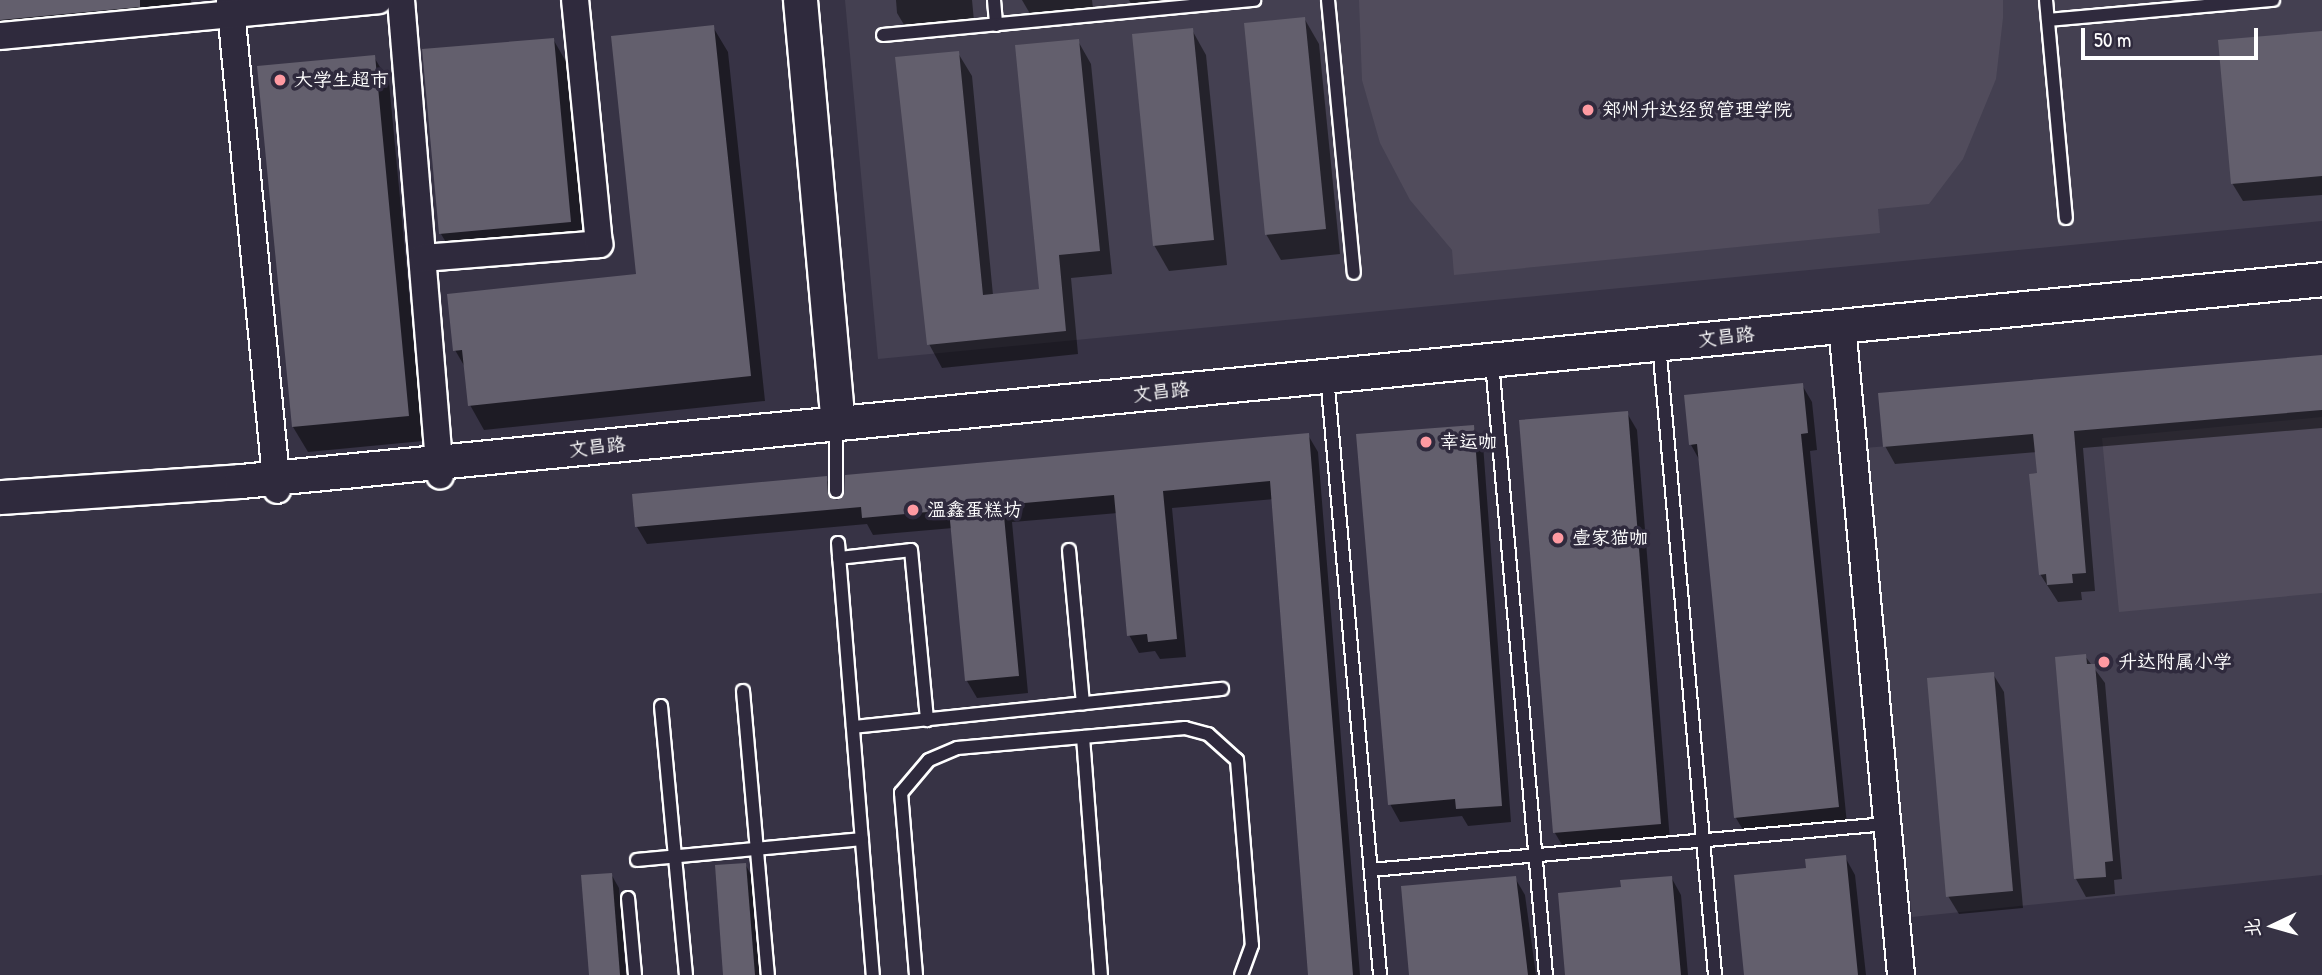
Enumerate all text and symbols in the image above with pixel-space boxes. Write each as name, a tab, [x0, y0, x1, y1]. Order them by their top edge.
scale bar	[2084, 14, 2261, 58]
text: 50 m	[2094, 25, 2131, 54]
place label: 大学生超市	[294, 69, 389, 91]
marker: 大学生超市	[272, 72, 288, 88]
place label: 郑州升达经贸管理学院	[1602, 99, 1792, 121]
marker: 郑州升达经贸管理学院	[1580, 102, 1596, 118]
street label: 文昌路	[1696, 323, 1756, 351]
street label: 文昌路	[1131, 378, 1191, 406]
place label: 幸运咖	[1440, 431, 1497, 453]
street label: 文昌路	[567, 433, 627, 461]
marker: 幸运咖	[1418, 434, 1434, 450]
place label: 温鑫蛋糕坊	[927, 499, 1022, 521]
marker: 温鑫蛋糕坊	[905, 502, 921, 518]
place label: 壹家猫咖	[1572, 527, 1648, 549]
marker: 壹家猫咖	[1550, 530, 1566, 546]
place label: 升达附属小学	[2118, 651, 2232, 673]
marker: 升达附属小学	[2096, 654, 2112, 670]
north arrow	[2238, 891, 2308, 961]
text: 北	[2238, 917, 2266, 938]

